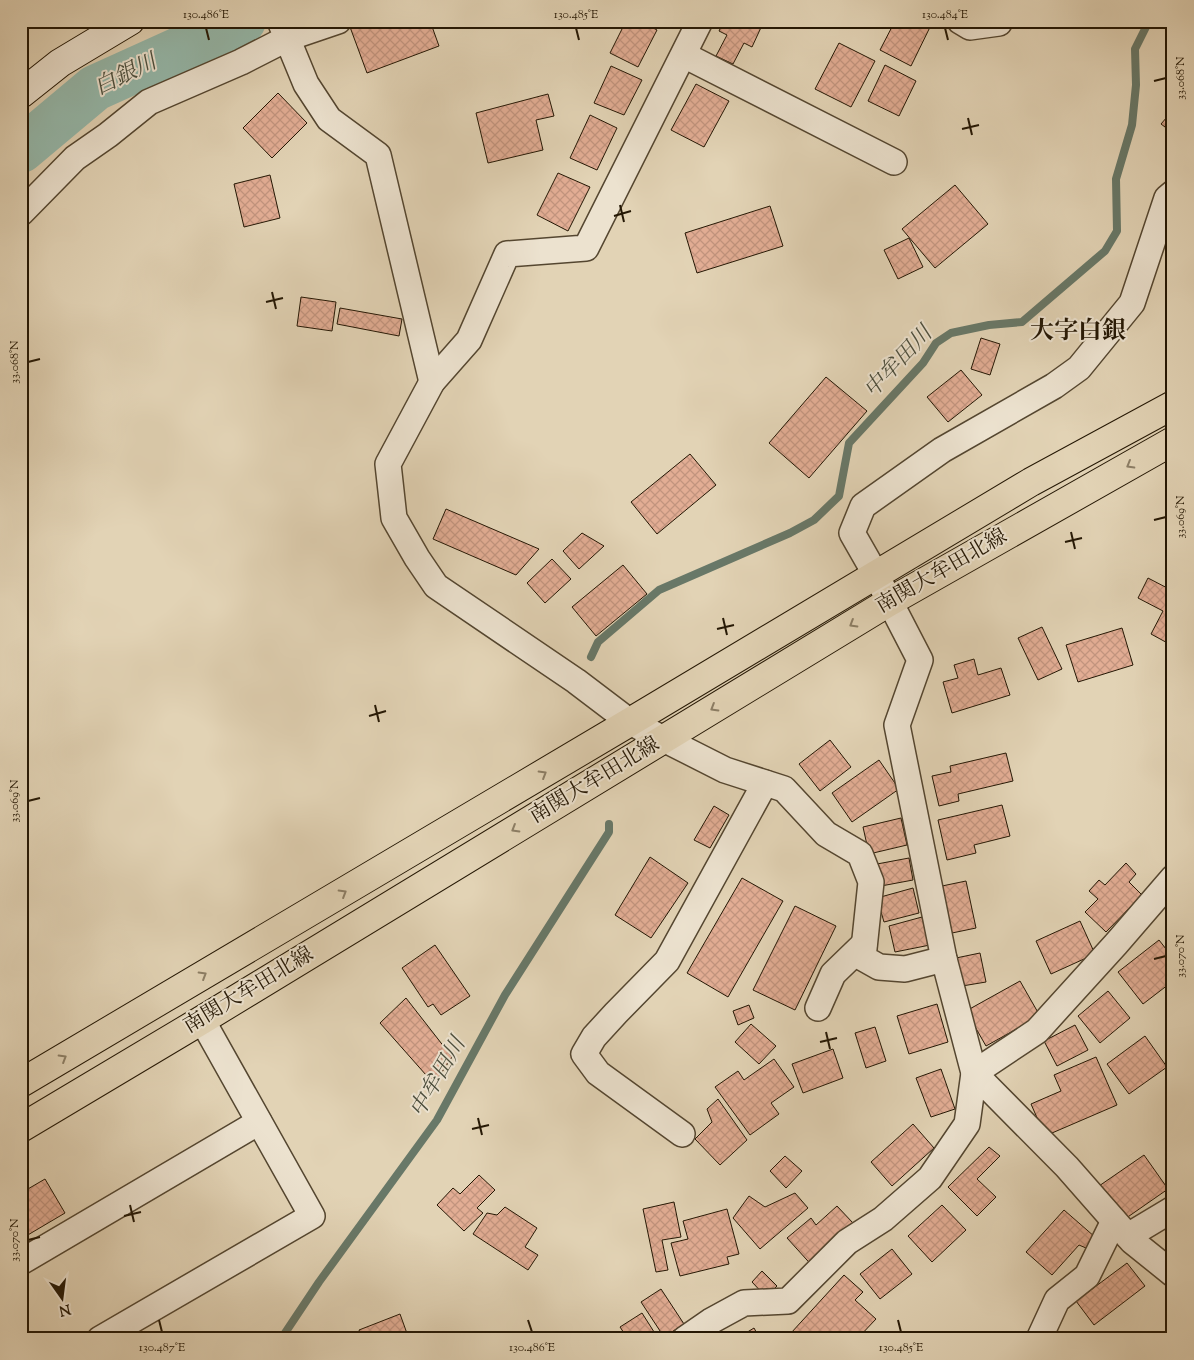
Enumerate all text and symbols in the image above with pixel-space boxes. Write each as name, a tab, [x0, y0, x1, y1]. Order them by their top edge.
text: 130.486°E	[183, 6, 230, 24]
text: 130.485°E	[554, 6, 599, 24]
text: 130.484°E	[922, 6, 969, 24]
water label: 白銀川	[89, 46, 164, 105]
text: 33.068°N	[1172, 56, 1190, 100]
district label: 大字白銀	[1030, 315, 1126, 349]
water label: 中牟田川	[857, 318, 942, 406]
text: 33.068°N	[6, 340, 24, 384]
one-way arrow	[1127, 459, 1136, 469]
text: 33.069°N	[1172, 495, 1190, 538]
street label: 南関大牟田北線	[871, 522, 1013, 622]
one-way arrow	[849, 617, 858, 627]
one-way arrow	[710, 702, 719, 712]
street label: 南関大牟田北線	[524, 730, 666, 832]
one-way arrow	[537, 770, 546, 780]
text: 33.069°N	[6, 779, 24, 822]
one-way arrow	[512, 823, 521, 833]
one-way arrow	[337, 889, 346, 899]
text: 33.070°N	[1172, 934, 1190, 978]
street label: 南関大牟田北線	[178, 940, 320, 1042]
one-way arrow	[197, 972, 206, 982]
water label: 中牟田川	[403, 1030, 476, 1124]
one-way arrow	[58, 1055, 67, 1065]
text: 33.070°N	[6, 1218, 24, 1262]
north arrow	[38, 1272, 88, 1322]
text: N	[57, 1298, 73, 1320]
text: 130.487°E	[139, 1339, 186, 1357]
text: 130.486°E	[509, 1339, 556, 1357]
text: 130.485°E	[879, 1339, 924, 1357]

